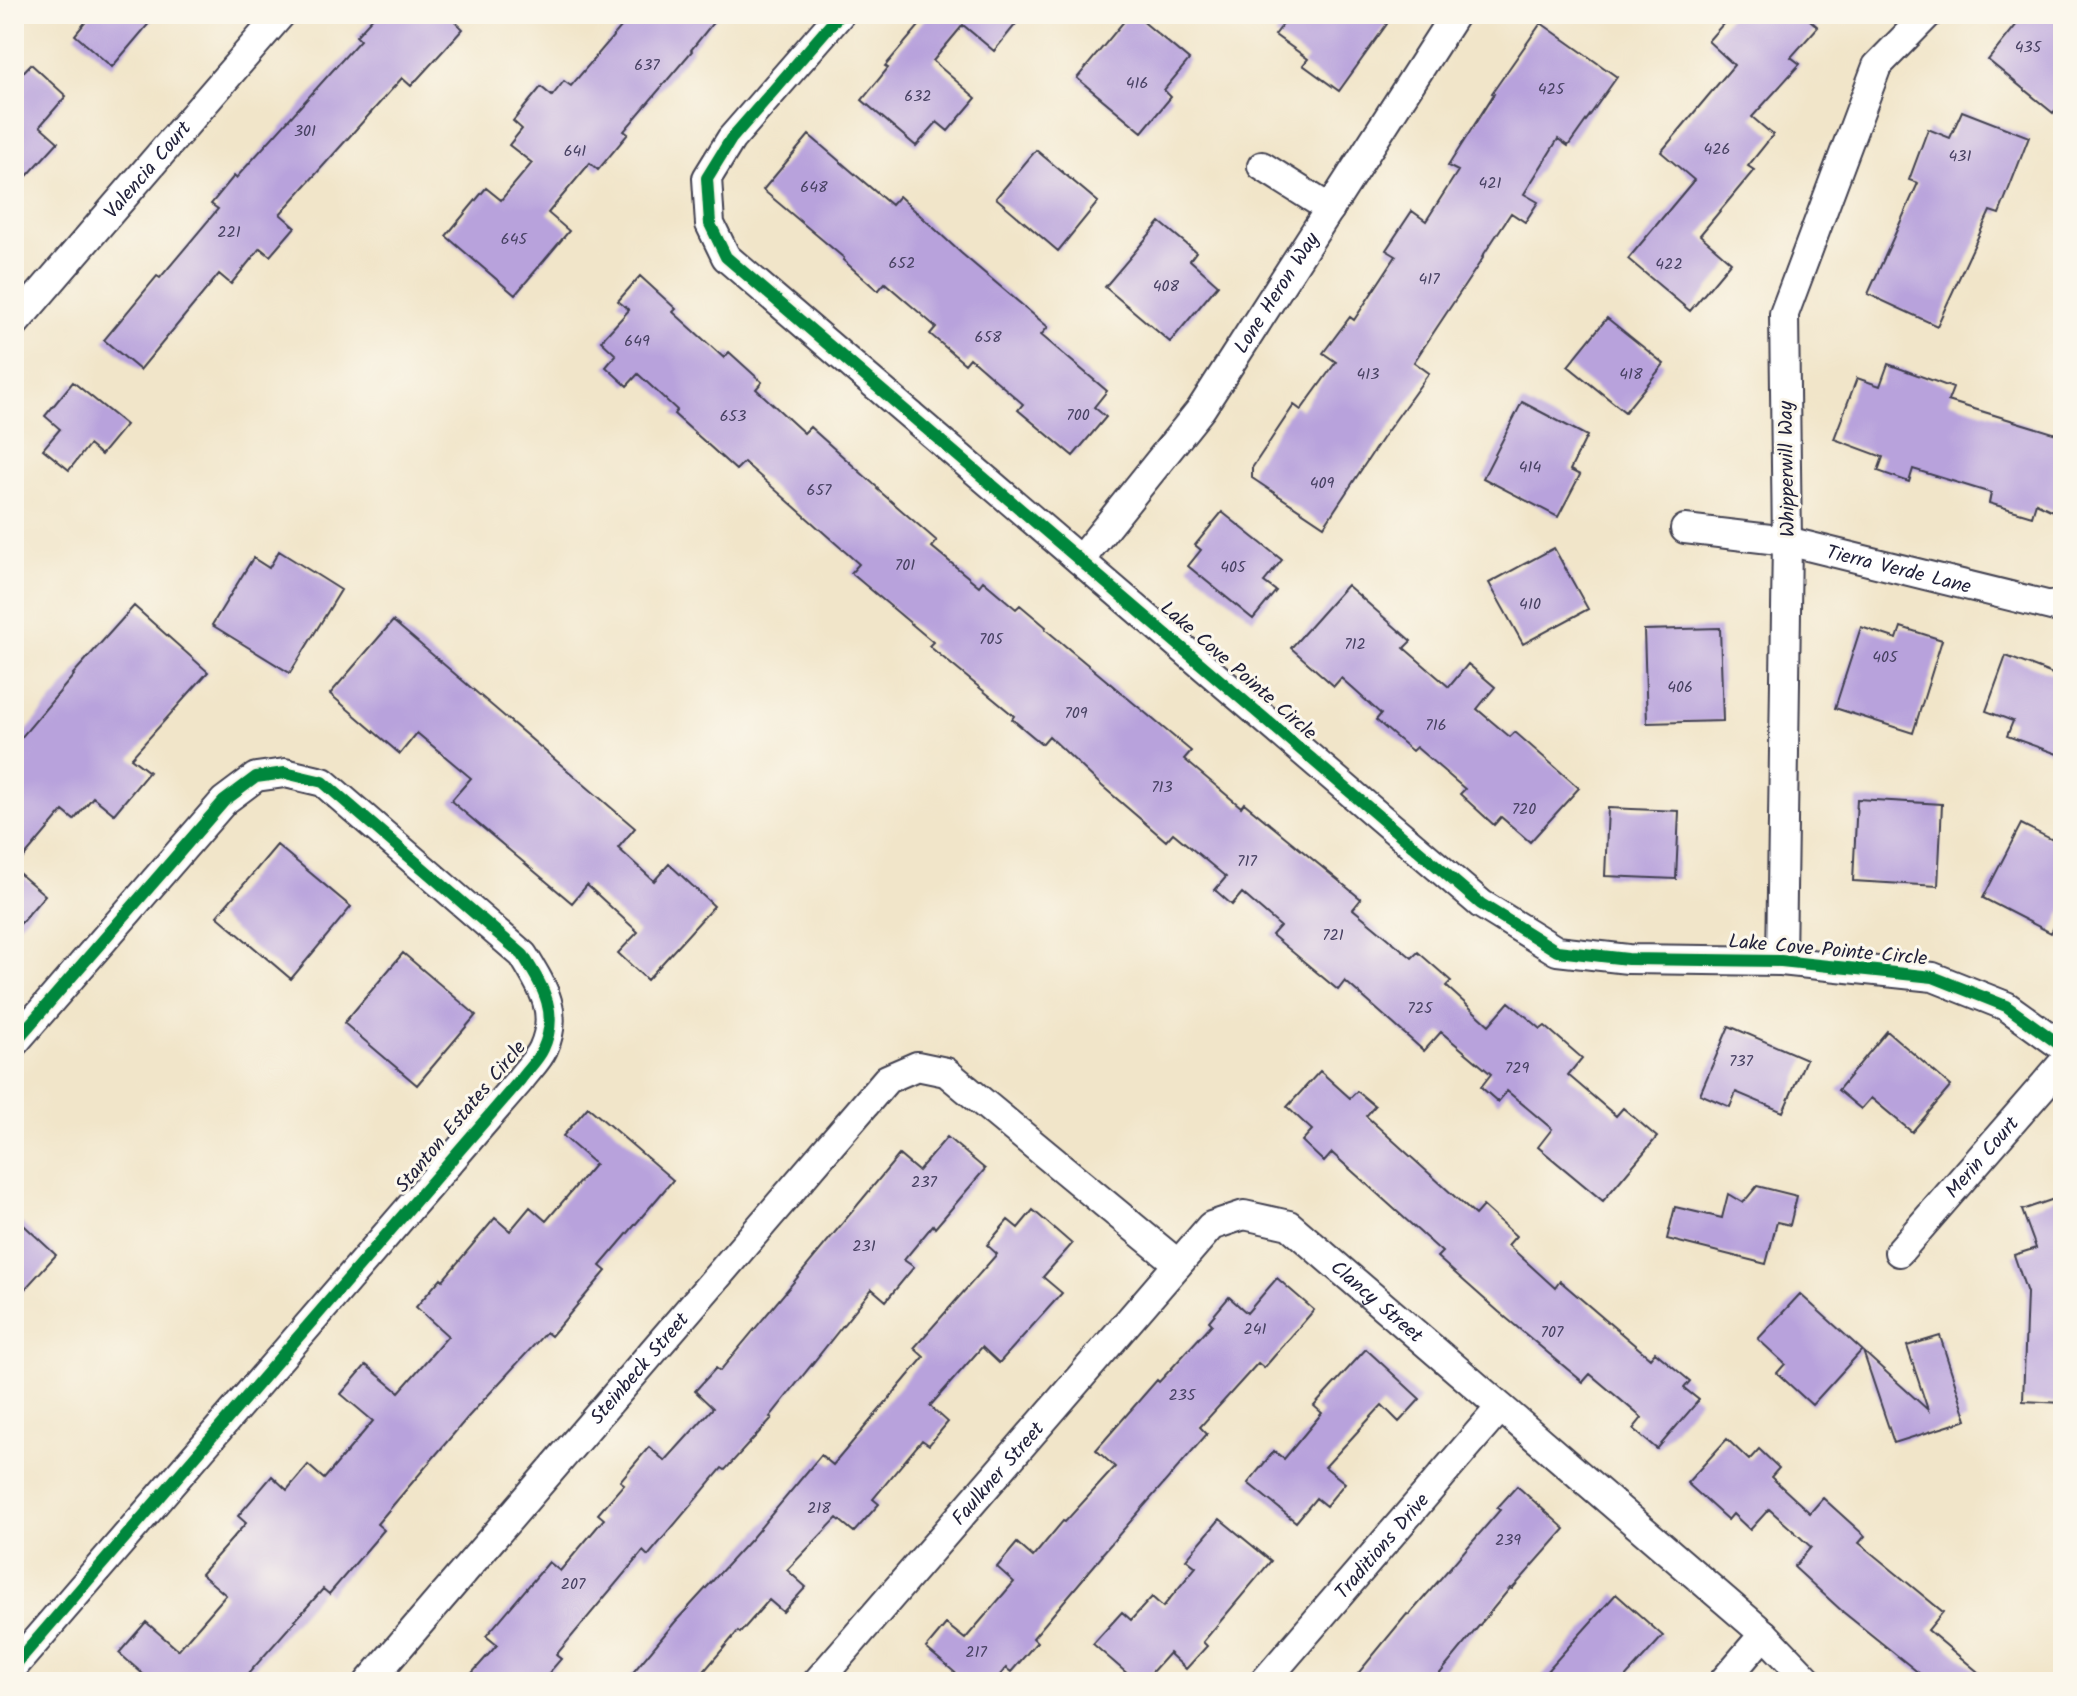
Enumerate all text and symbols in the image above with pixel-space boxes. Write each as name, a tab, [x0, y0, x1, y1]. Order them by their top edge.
house number: 435	[2015, 35, 2043, 60]
house number: 637	[634, 53, 660, 78]
house number: 416	[1126, 71, 1148, 96]
house number: 425	[1538, 77, 1566, 102]
house number: 632	[904, 84, 932, 109]
street label: Valencia Court	[97, 114, 200, 227]
house number: 301	[294, 119, 316, 144]
house number: 426	[1703, 137, 1731, 162]
house number: 641	[564, 139, 586, 164]
house number: 431	[1949, 144, 1971, 169]
house number: 421	[1478, 171, 1502, 196]
house number: 648	[800, 175, 828, 200]
house number: 221	[217, 220, 241, 245]
street label: Lone Heron Way	[1227, 226, 1329, 361]
house number: 645	[501, 227, 529, 252]
house number: 652	[889, 251, 915, 276]
house number: 422	[1655, 252, 1683, 277]
house number: 417	[1418, 267, 1440, 292]
house number: 408	[1153, 274, 1180, 299]
house number: 658	[974, 325, 1002, 350]
house number: 649	[624, 329, 650, 354]
house number: 413	[1357, 362, 1379, 387]
house number: 418	[1619, 362, 1643, 387]
street label: Whipperwill Way	[1771, 400, 1805, 537]
house number: 700	[1066, 403, 1090, 428]
house number: 653	[720, 404, 746, 429]
house number: 414	[1519, 455, 1542, 480]
house number: 409	[1310, 471, 1335, 496]
house number: 657	[807, 478, 832, 503]
street label: Tierra Verde Lane	[1823, 537, 1974, 604]
house number: 701	[895, 553, 915, 578]
house number: 405	[1220, 555, 1247, 580]
house number: 410	[1519, 592, 1541, 617]
street label: Lake Cove Pointe Circle	[1152, 594, 1323, 749]
house number: 705	[979, 627, 1004, 652]
house number: 712	[1344, 632, 1366, 657]
house number: 405	[1872, 645, 1899, 670]
house number: 406	[1667, 675, 1693, 700]
house number: 709	[1064, 701, 1088, 726]
house number: 716	[1425, 713, 1447, 738]
house number: 713	[1151, 775, 1173, 800]
house number: 720	[1512, 797, 1536, 822]
house number: 717	[1237, 849, 1258, 874]
house number: 721	[1322, 923, 1344, 948]
street label: Lake Cove Pointe Circle	[1727, 926, 1929, 976]
house number: 725	[1407, 996, 1434, 1021]
street label: Stanton Estates Circle	[388, 1034, 535, 1201]
house number: 737	[1729, 1049, 1754, 1074]
house number: 729	[1505, 1056, 1529, 1081]
street label: Merin Court	[1938, 1110, 2028, 1206]
house number: 237	[911, 1170, 938, 1195]
house number: 231	[852, 1234, 876, 1259]
street label: Clancy Street	[1322, 1253, 1430, 1352]
street label: Steinbeck Street	[583, 1306, 698, 1433]
house number: 241	[1243, 1317, 1267, 1342]
house number: 707	[1541, 1320, 1564, 1345]
house number: 235	[1168, 1383, 1197, 1408]
street label: Faulkner Street	[945, 1415, 1053, 1534]
street label: Traditions Drive	[1328, 1486, 1438, 1607]
house number: 218	[807, 1496, 831, 1521]
house number: 239	[1495, 1528, 1521, 1553]
house number: 207	[561, 1572, 586, 1597]
house number: 217	[965, 1640, 987, 1665]

